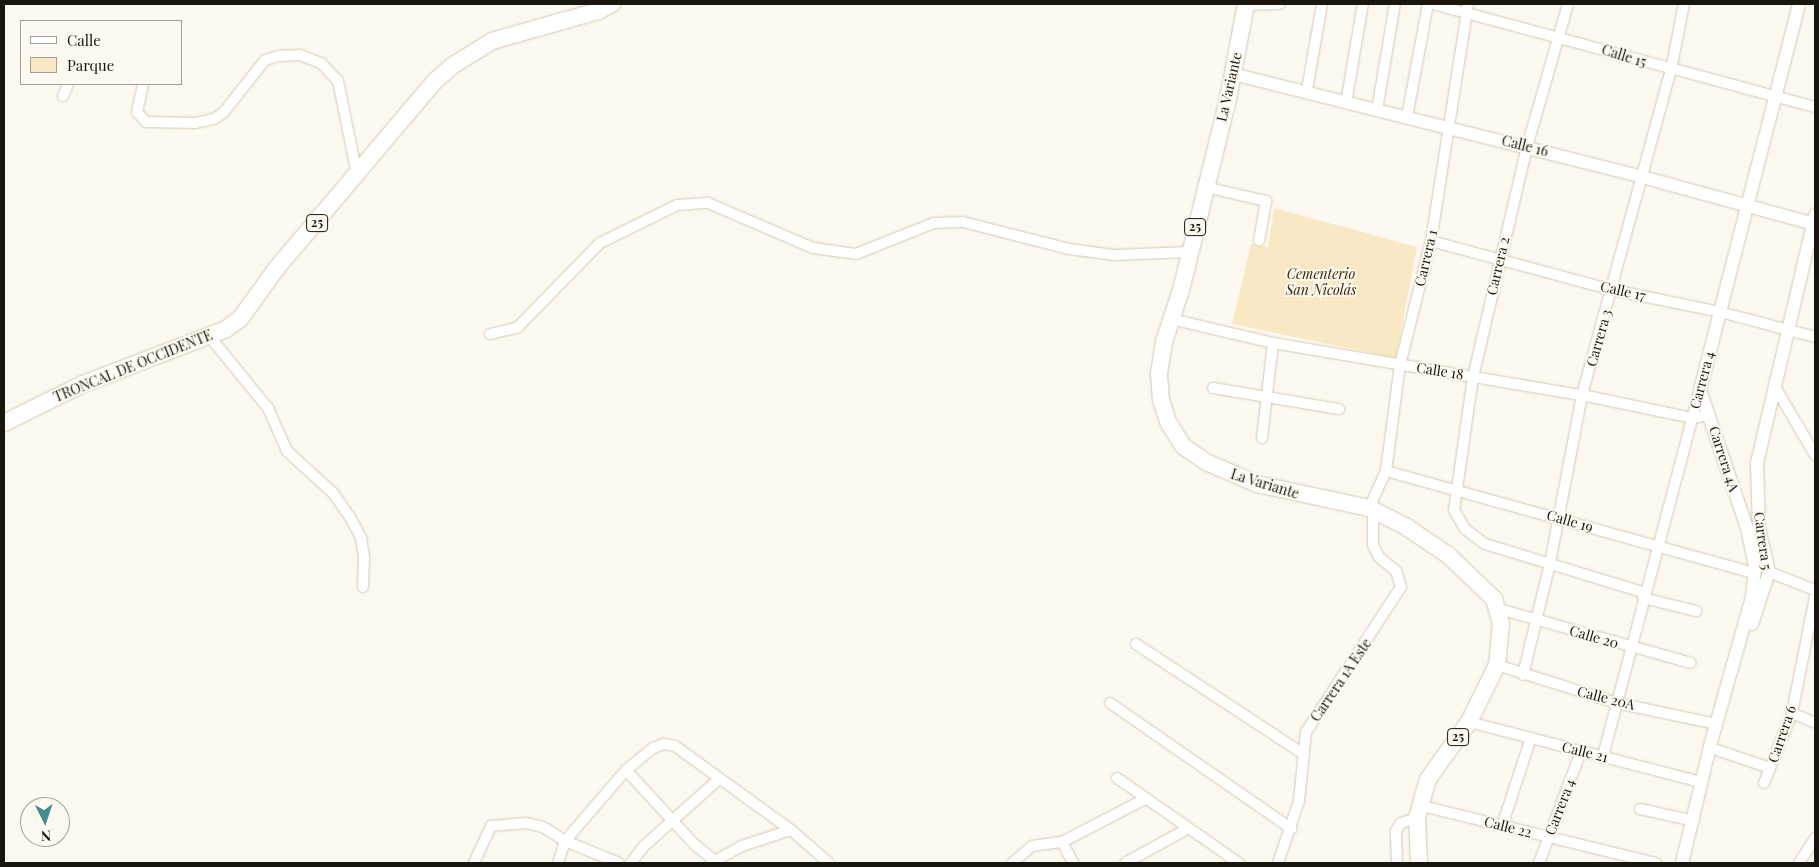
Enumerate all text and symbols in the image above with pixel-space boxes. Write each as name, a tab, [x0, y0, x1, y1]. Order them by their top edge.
legend	[20, 20, 182, 85]
text: Calle	[67, 30, 101, 50]
street label: Calle 15	[1600, 41, 1648, 71]
street label: La Variante	[1213, 50, 1245, 124]
text: Parque	[67, 55, 114, 75]
street label: Calle 16	[1500, 132, 1550, 160]
road number: 25	[306, 214, 328, 232]
road number: 25	[1184, 218, 1206, 236]
street label: Carrera 1	[1411, 228, 1441, 288]
street label: Carrera 2	[1483, 235, 1513, 297]
park label: Cementerio San Nicolás	[1286, 266, 1356, 298]
street label: Calle 17	[1599, 278, 1647, 304]
street label: Carrera 3	[1583, 307, 1615, 369]
street label: TRONCAL DE OCCIDENTE	[51, 326, 215, 406]
street label: Carrera 4	[1686, 349, 1718, 411]
street label: Calle 18	[1415, 359, 1465, 383]
street label: Carrera 4A	[1705, 424, 1743, 494]
street label: La Variante	[1228, 466, 1302, 502]
street label: Calle 19	[1545, 506, 1595, 536]
street label: Carrera 5	[1751, 511, 1775, 571]
street label: Calle 20	[1568, 622, 1620, 652]
street label: Carrera 1A Este	[1307, 635, 1375, 725]
street label: Calle 20A	[1575, 683, 1637, 713]
street label: Carrera 6	[1764, 703, 1800, 765]
road number: 25	[1447, 728, 1469, 746]
street label: Calle 21	[1560, 738, 1610, 766]
street label: Carrera 4	[1542, 776, 1578, 838]
north arrow	[20, 797, 70, 847]
street label: Calle 22	[1482, 813, 1534, 841]
text: N	[40, 827, 52, 846]

